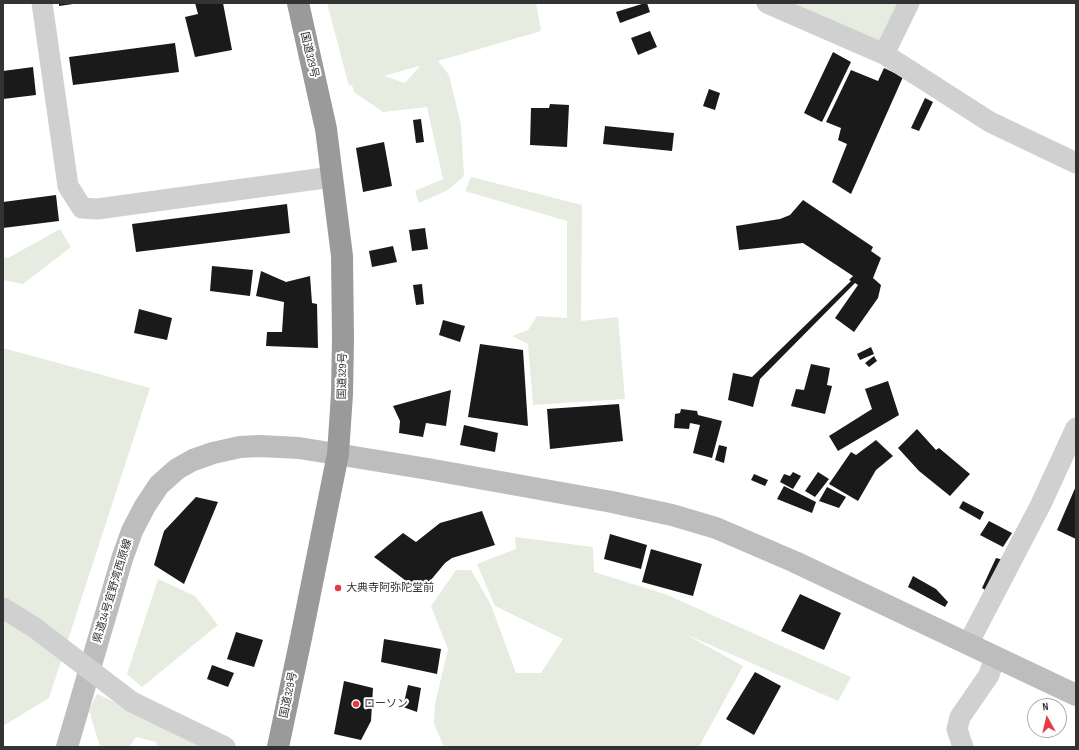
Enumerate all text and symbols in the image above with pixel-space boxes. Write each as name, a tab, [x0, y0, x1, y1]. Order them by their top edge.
street label: 国道329号	[297, 31, 321, 79]
street label: 国道329号	[336, 352, 350, 400]
street label: 県道34号宜野湾西原線	[91, 537, 135, 645]
place label: 大典寺阿弥陀堂前	[346, 581, 434, 595]
marker: 大典寺阿弥陀堂前	[333, 583, 343, 593]
street label: 国道329号	[278, 671, 300, 719]
place label: ローソン	[364, 697, 408, 711]
north arrow	[1027, 698, 1067, 738]
marker: ローソン	[351, 699, 361, 709]
text: N	[1042, 700, 1049, 713]

